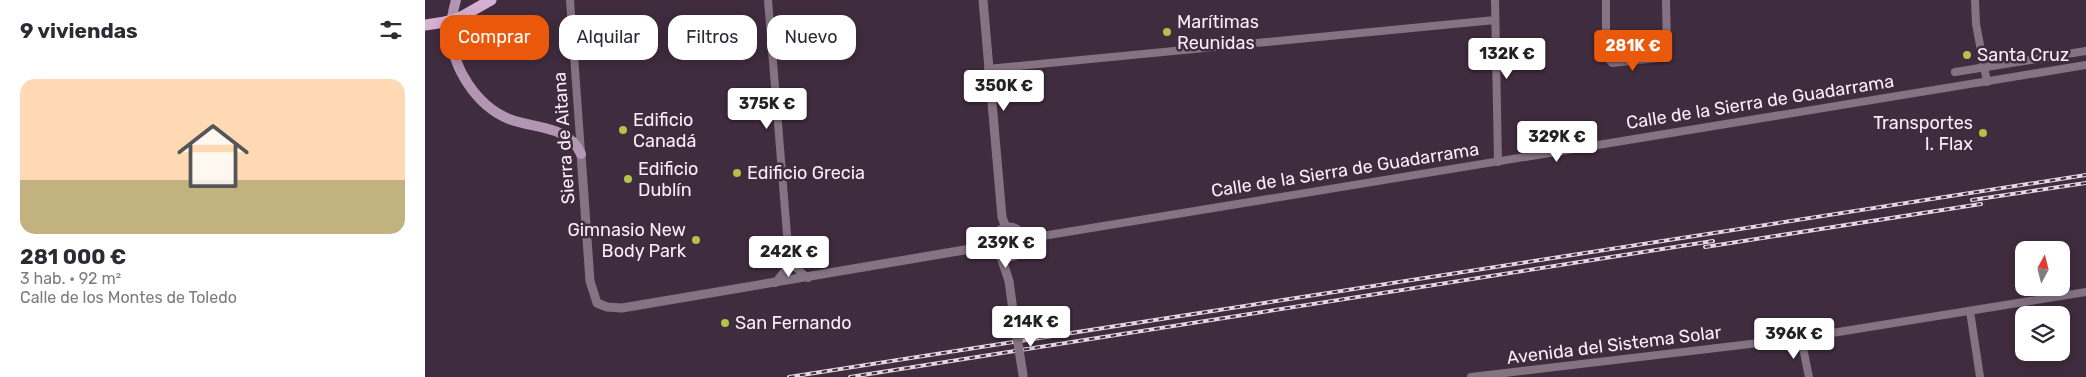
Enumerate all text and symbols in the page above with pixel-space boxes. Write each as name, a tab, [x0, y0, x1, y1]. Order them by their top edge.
place label: Marítimas Reunidas	[1177, 11, 1259, 54]
chip: Comprar	[440, 15, 549, 60]
chip: Alquilar	[559, 15, 658, 60]
chip: Filtros	[668, 15, 757, 60]
chip: Nuevo	[767, 15, 856, 60]
icon: filters	[377, 16, 405, 44]
text: 9 viviendas	[20, 18, 138, 43]
marker: Marítimas Reunidas	[1161, 26, 1173, 38]
pin: 281K €	[1592, 30, 1674, 72]
text: 281K €	[1605, 36, 1661, 55]
pin: 132K €	[1466, 38, 1548, 80]
text: 132K €	[1479, 44, 1535, 63]
place label: Santa Cruz	[1977, 44, 2069, 66]
marker: Santa Cruz	[1961, 49, 1973, 61]
pin: 350K €	[963, 70, 1045, 112]
street label: Calle de la Sierra de Guadarrama	[1625, 70, 1895, 134]
street label: Sierra de Aitana	[548, 71, 580, 205]
text: 350K €	[975, 76, 1033, 95]
pin: 375K €	[726, 88, 808, 130]
text: 375K €	[739, 94, 795, 113]
place label: Edificio Canadá	[633, 109, 696, 152]
icon: home	[168, 111, 258, 201]
place label: Transportes I. Flax	[1873, 112, 1973, 155]
pin: 329K €	[1516, 120, 1598, 163]
marker: Edificio Canadá	[617, 124, 629, 136]
text: 329K €	[1528, 127, 1586, 146]
marker: Transportes I. Flax	[1977, 127, 1989, 139]
street label: Calle de la Sierra de Guadarrama	[1210, 138, 1480, 202]
place label: Edificio Dublín	[638, 158, 698, 201]
place label: Edificio Grecia	[747, 162, 865, 184]
marker: Edificio Grecia	[731, 167, 743, 179]
marker: Edificio Dublín	[622, 173, 634, 185]
place label: Gimnasio New Body Park	[567, 219, 687, 262]
pin: 239K €	[965, 226, 1047, 269]
text: 239K €	[977, 233, 1035, 252]
marker: Gimnasio New Body Park	[690, 234, 702, 246]
pin: 242K €	[748, 236, 830, 278]
north arrow	[2015, 241, 2070, 296]
map controls	[2015, 241, 2070, 361]
text: 242K €	[760, 242, 818, 261]
text: 281 000 €	[20, 244, 127, 269]
text: 3 hab. · 92 m²	[20, 269, 121, 288]
text: Calle de los Montes de Toledo	[20, 288, 237, 307]
pin: 214K €	[990, 306, 1072, 348]
button: layers	[2015, 306, 2070, 361]
place label: San Fernando	[735, 312, 851, 334]
text: 214K €	[1003, 312, 1059, 331]
marker: San Fernando	[719, 317, 731, 329]
pin: 396K €	[1753, 318, 1835, 360]
street label: Avenida del Sistema Solar	[1505, 321, 1723, 369]
text: 396K €	[1765, 324, 1823, 343]

